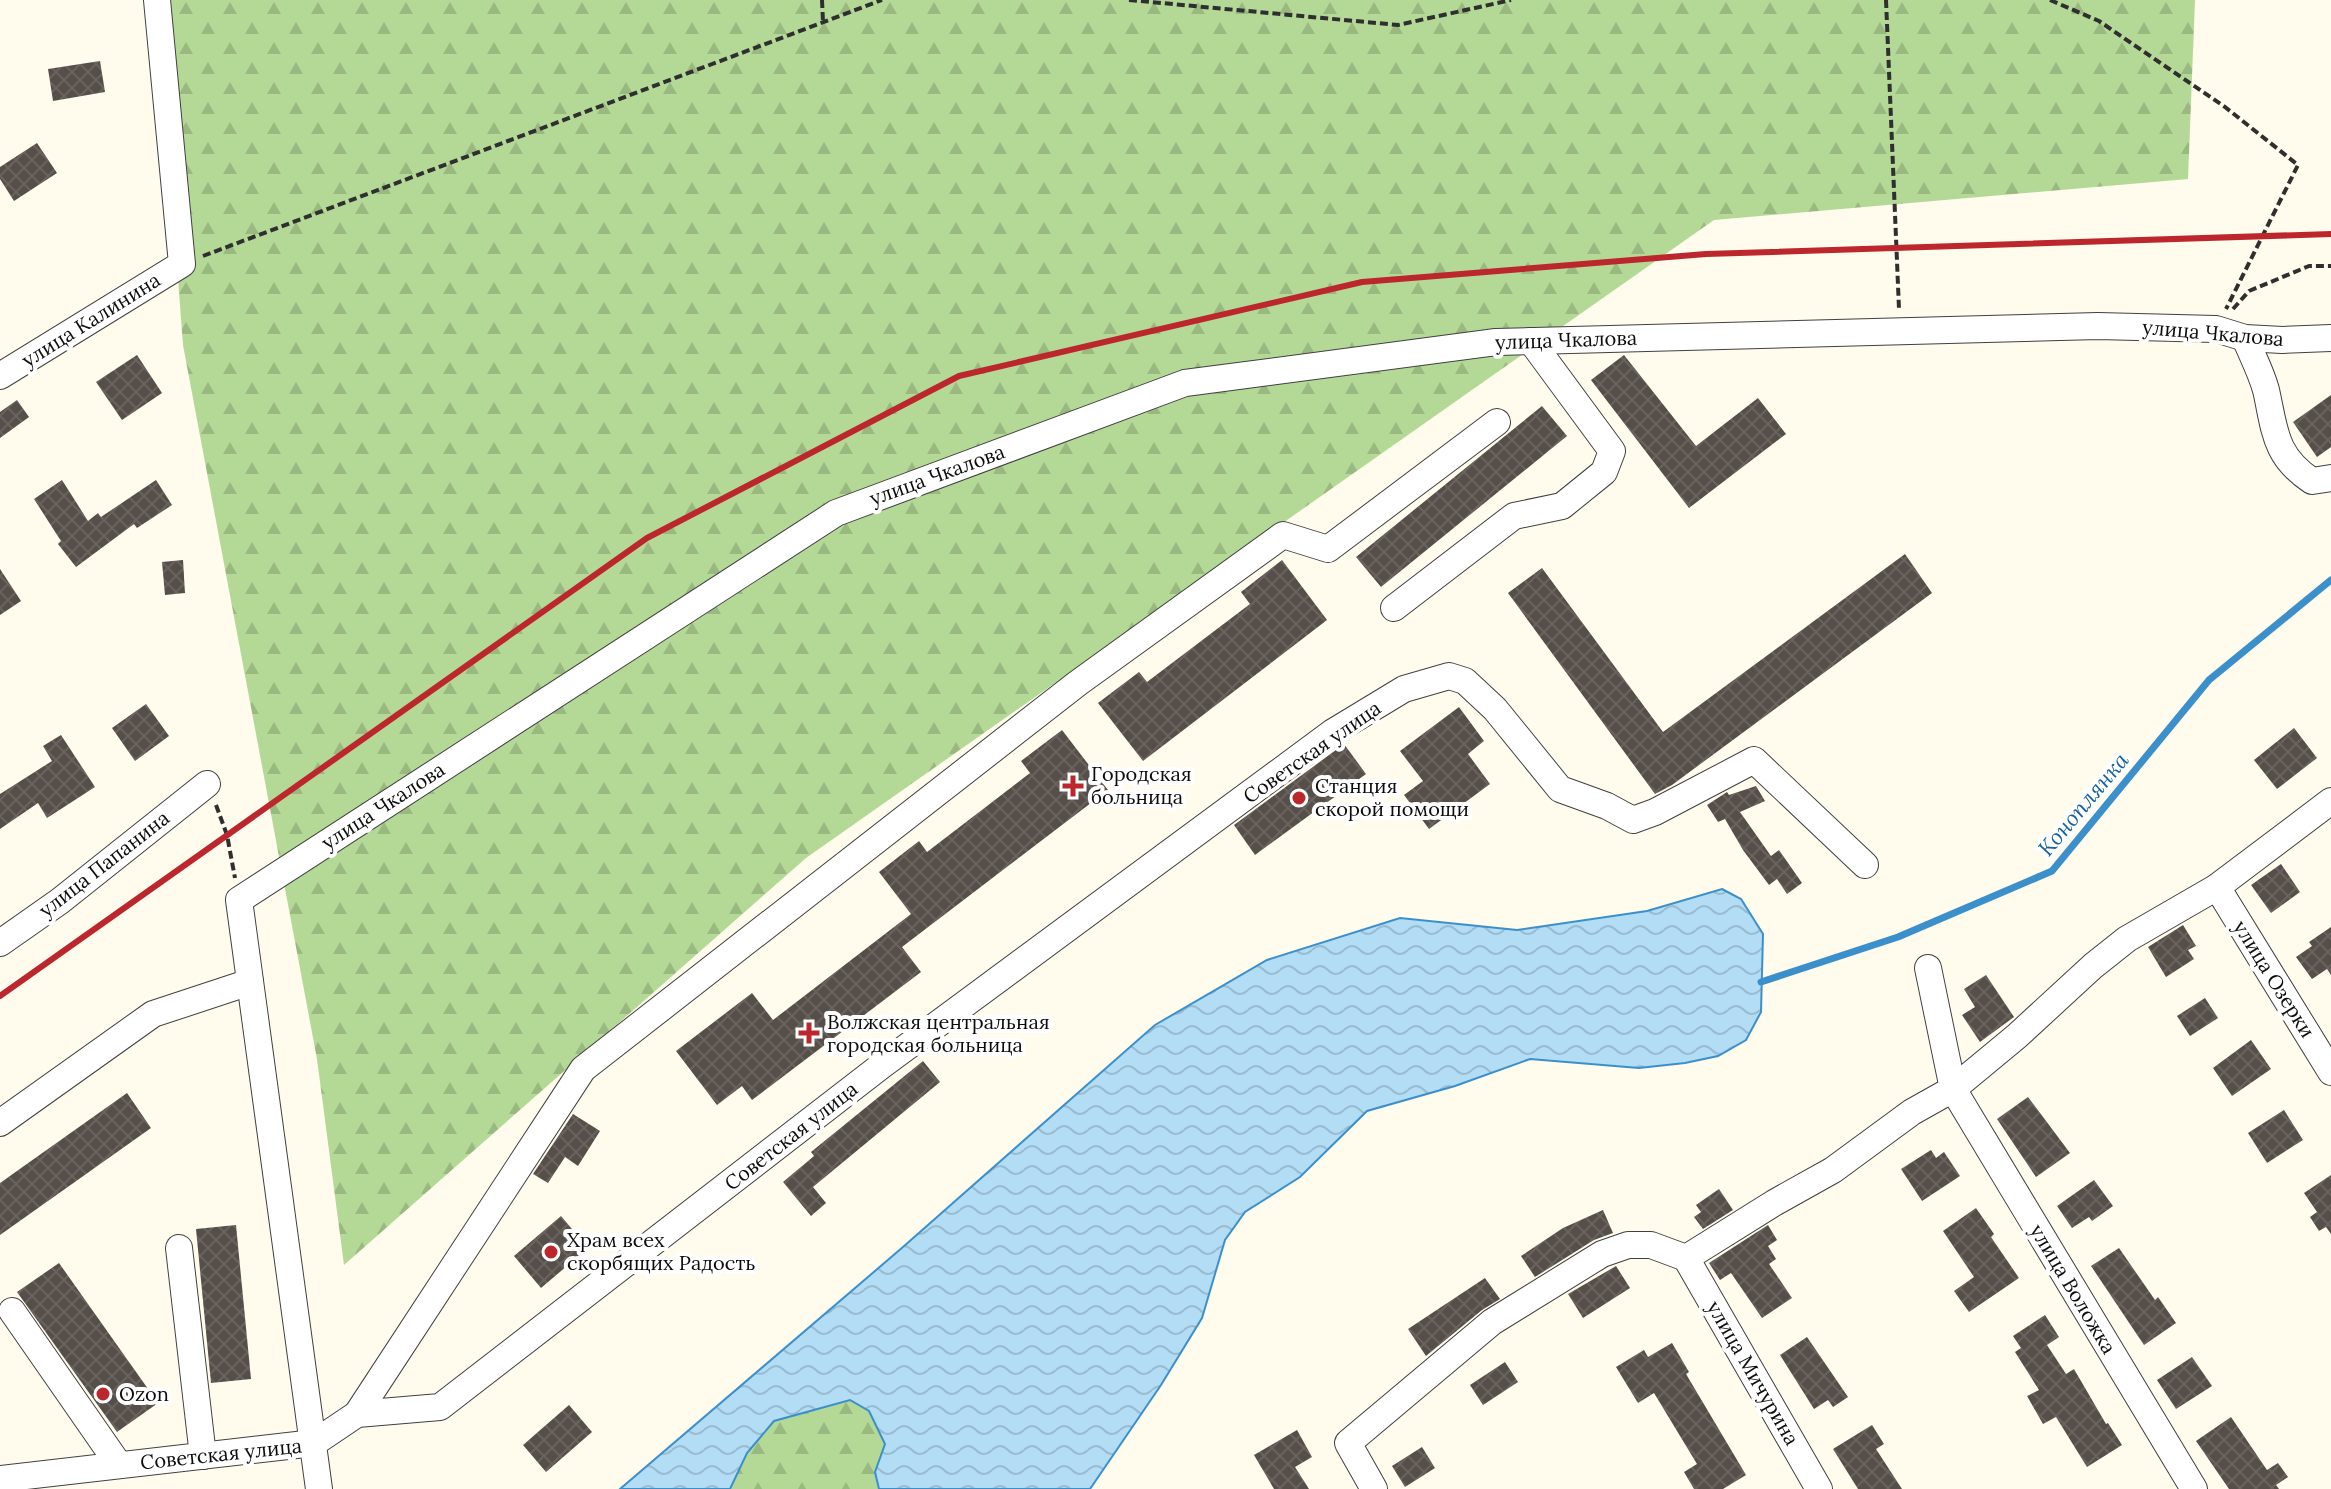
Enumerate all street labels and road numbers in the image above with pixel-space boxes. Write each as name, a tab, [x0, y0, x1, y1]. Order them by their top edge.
street label: улица Калинина	[17, 267, 165, 372]
street label: улица Чкалова	[2141, 314, 2285, 351]
street label: улица Чкалова	[1495, 325, 1637, 354]
street label: улица Чкалова	[866, 439, 1008, 511]
street label: Советская улица	[1238, 695, 1385, 808]
street label: улица Чкалова	[316, 756, 449, 855]
street label: улица Папанина	[34, 805, 174, 922]
street label: улица Озерки	[2228, 915, 2321, 1042]
street label: Советская улица	[719, 1076, 862, 1195]
street label: улица Воложка	[2025, 1219, 2122, 1358]
street label: улица Мичурина	[1702, 1296, 1805, 1449]
street label: Советская улица	[139, 1433, 303, 1474]

